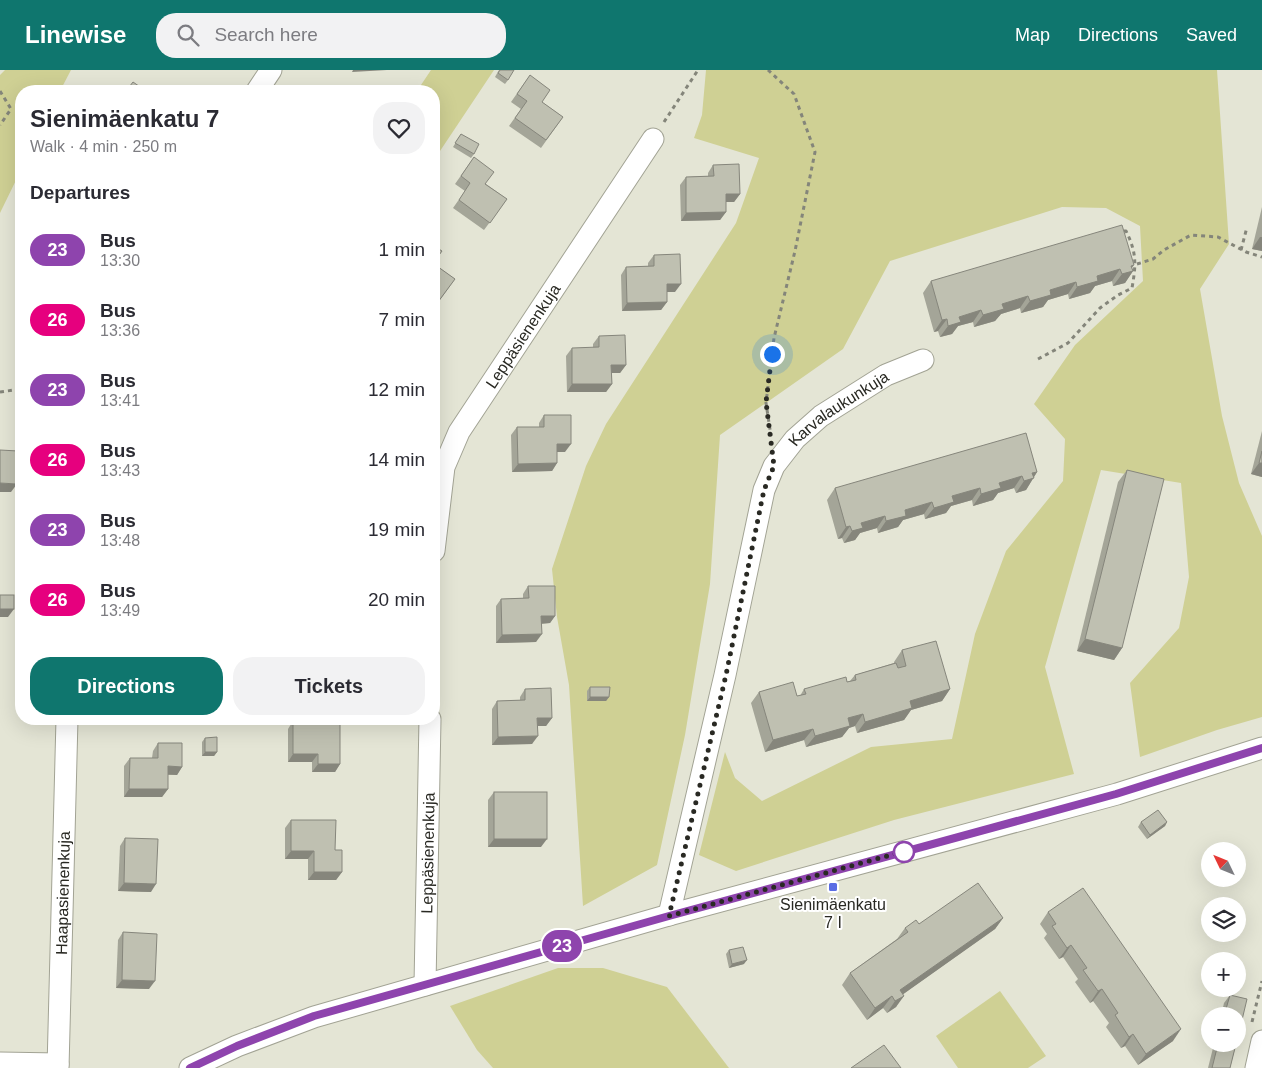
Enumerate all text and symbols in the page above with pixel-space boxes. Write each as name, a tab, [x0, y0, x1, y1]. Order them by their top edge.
search box	[156, 13, 506, 58]
text: Linewise	[25, 21, 126, 48]
icon: search	[174, 21, 202, 49]
text: Search here	[214, 24, 318, 45]
text: Map	[1015, 25, 1050, 45]
text: Directions	[1078, 25, 1158, 45]
text: Saved	[1186, 25, 1237, 45]
button: heart	[373, 102, 425, 154]
text: Sienimäenkatu 7	[30, 105, 219, 132]
text: Walk · 4 min · 250 m	[30, 138, 177, 155]
text: Departures	[30, 182, 130, 203]
text: Bus	[100, 230, 136, 251]
text: 1 min	[379, 239, 425, 260]
text: 23	[47, 240, 68, 260]
text: 13:30	[100, 252, 140, 269]
street label: Leppäsienenkuja	[483, 281, 564, 391]
text: Bus	[100, 300, 136, 321]
text: 7 min	[379, 309, 425, 330]
text: 26	[47, 310, 68, 330]
text: 13:36	[100, 322, 140, 339]
your location	[760, 342, 785, 367]
street label: Karvalaukunkuja	[785, 368, 892, 449]
text: Bus	[100, 370, 136, 391]
text: 12 min	[368, 379, 425, 400]
text: 23	[47, 380, 68, 400]
text: 13:41	[100, 392, 140, 409]
text: Bus	[100, 440, 136, 461]
text: 14 min	[368, 449, 425, 470]
text: 26	[47, 450, 68, 470]
text: 13:43	[100, 462, 140, 479]
text: Bus	[100, 510, 136, 531]
text: 19 min	[368, 519, 425, 540]
text: 23	[47, 520, 68, 540]
text: 13:48	[100, 532, 140, 549]
text: Bus	[100, 580, 136, 601]
text: 20 min	[368, 589, 425, 610]
text: 26	[47, 590, 68, 610]
text: 13:49	[100, 602, 140, 619]
button: Directions	[30, 657, 223, 715]
button: Tickets	[233, 657, 425, 715]
street label: Leppäsienenkuja	[418, 792, 438, 914]
street label: Haapasienenkuja	[53, 831, 73, 955]
unlabelled marker	[893, 841, 915, 863]
north arrow	[1201, 842, 1246, 888]
map controls	[1201, 842, 1246, 1052]
marker: Sienimäenkatu 7 I	[827, 881, 839, 893]
place label: Sienimäenkatu 7 I	[780, 896, 886, 931]
button: layers	[1201, 897, 1246, 942]
line badge: 23	[540, 930, 584, 962]
text: 23	[552, 936, 572, 956]
button: +	[1201, 952, 1246, 997]
button: −	[1201, 1007, 1246, 1052]

